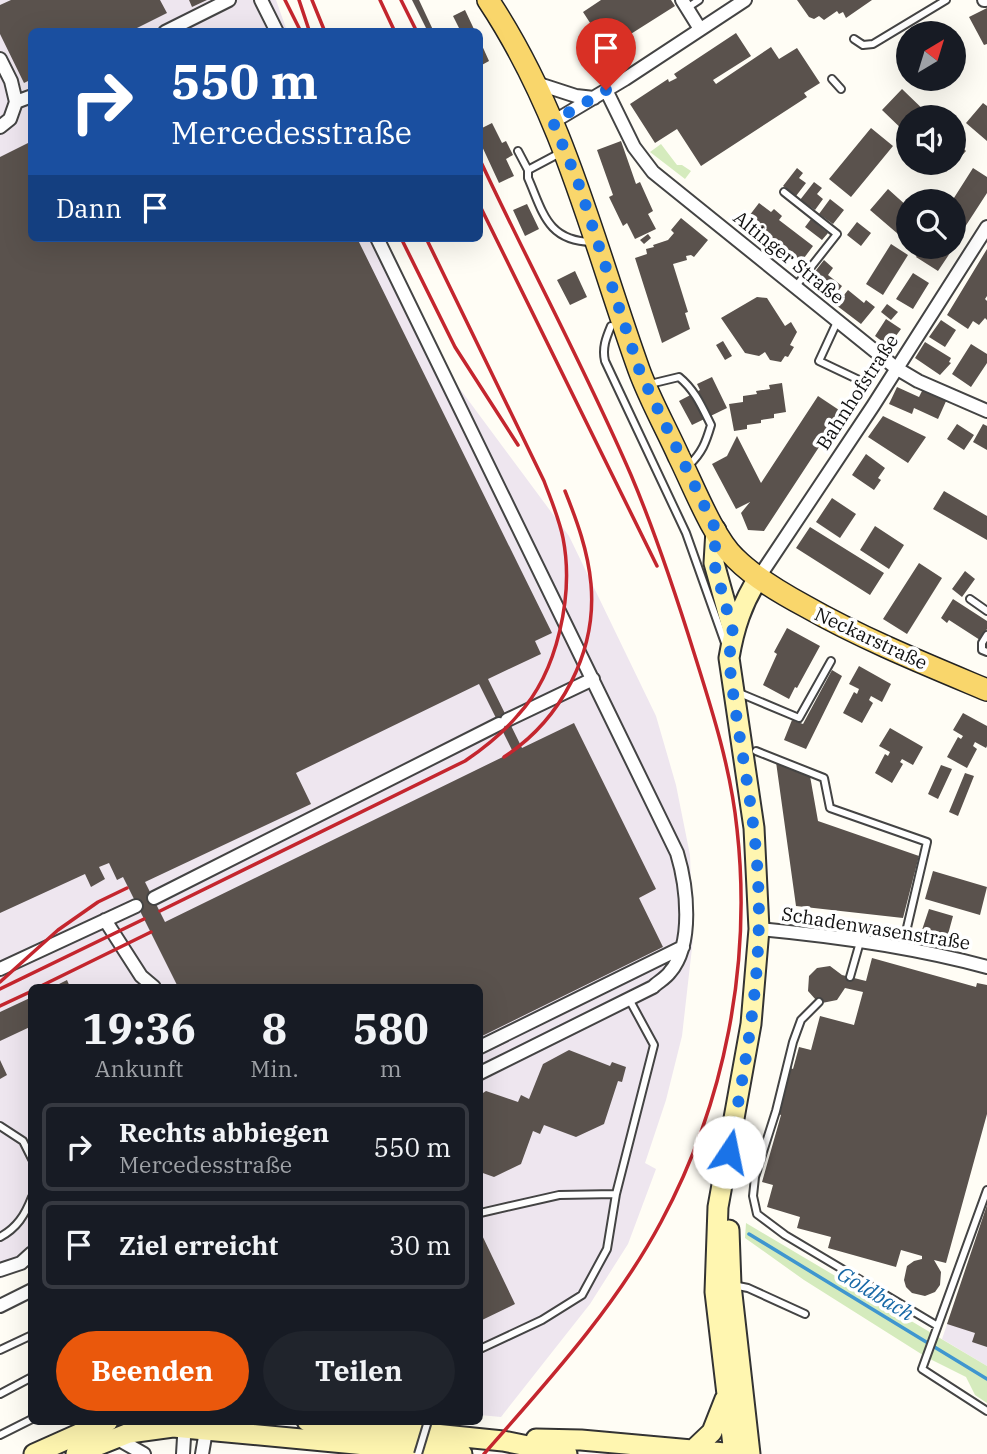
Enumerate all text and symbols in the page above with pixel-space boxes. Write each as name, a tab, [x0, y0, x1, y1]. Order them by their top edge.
pin	[576, 18, 636, 90]
north arrow	[896, 21, 966, 91]
map controls	[896, 21, 966, 259]
icon: arrive	[587, 29, 625, 67]
text: 550 m	[171, 49, 318, 112]
icon: right	[56, 56, 147, 147]
button: sound	[896, 105, 966, 175]
text: Mercedesstraße	[171, 111, 412, 153]
icon: arrive	[136, 189, 174, 227]
button: search	[896, 189, 966, 259]
text: Dann	[56, 191, 122, 225]
street label: Altinger Straße	[729, 205, 849, 309]
street label: Bahnhofstraße	[811, 330, 903, 454]
street label: Neckarstraße	[811, 601, 931, 675]
street label: Schadenwasenstraße	[780, 901, 972, 955]
text: 19:36	[82, 1001, 196, 1056]
text: 8	[262, 1001, 287, 1056]
text: 580	[353, 1001, 429, 1056]
text: Ankunft	[95, 1053, 183, 1083]
text: Min.	[250, 1053, 299, 1083]
text: m	[380, 1053, 402, 1083]
text: Rechts abbiegen	[119, 1115, 329, 1149]
position arrow	[692, 1115, 766, 1189]
icon: right	[60, 1128, 98, 1166]
text: 550 m	[373, 1130, 451, 1164]
text: Mercedesstraße	[119, 1149, 292, 1179]
icon: arrive	[60, 1226, 98, 1264]
text: Ziel erreicht	[119, 1228, 278, 1262]
text: 30 m	[389, 1228, 451, 1262]
water label: Goldbach	[832, 1259, 920, 1327]
button: Beenden	[56, 1331, 249, 1411]
button: Teilen	[263, 1331, 455, 1411]

